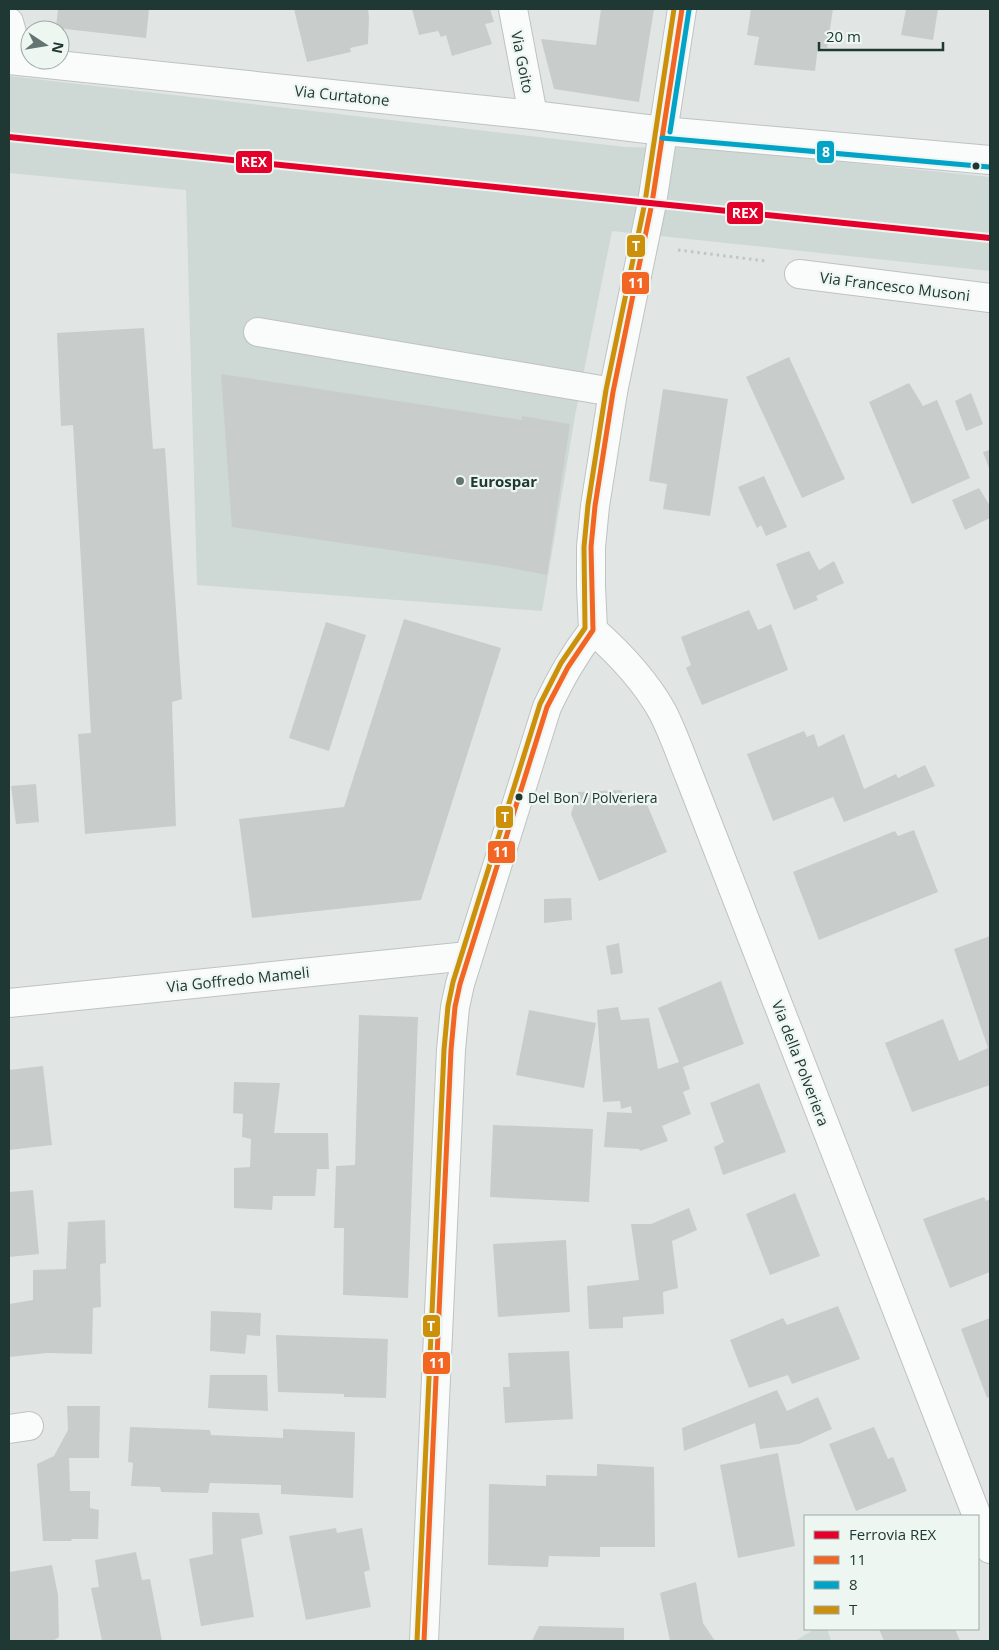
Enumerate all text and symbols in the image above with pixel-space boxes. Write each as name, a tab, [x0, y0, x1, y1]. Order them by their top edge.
north arrow	[20, 20, 70, 70]
scale bar	[819, 20, 943, 52]
text: 20 m	[826, 26, 861, 46]
street label: Via Goito	[507, 29, 539, 95]
text: N	[48, 40, 69, 55]
street label: Via Curtatone	[294, 80, 390, 110]
line badge: 8	[816, 140, 835, 164]
text: 8	[822, 142, 830, 161]
line badge: REX	[235, 150, 273, 174]
text: REX	[241, 152, 268, 171]
unlabelled marker	[971, 161, 981, 171]
line badge: REX	[726, 201, 764, 225]
text: REX	[732, 203, 759, 222]
line badge: T	[626, 234, 646, 258]
text: T	[632, 236, 640, 255]
street label: Via Francesco Musoni	[819, 267, 971, 305]
line badge: 11	[621, 271, 650, 295]
text: 11	[628, 273, 644, 292]
place label: Eurospar	[470, 471, 537, 491]
marker: Eurospar	[454, 475, 466, 487]
place label: Del Bon / Polveriera	[528, 788, 658, 807]
marker: Del Bon / Polveriera	[514, 792, 524, 802]
line badge: T	[495, 805, 514, 829]
text: T	[501, 807, 509, 826]
line badge: 11	[487, 840, 516, 864]
text: 11	[493, 842, 509, 861]
street label: Via Goffredo Mameli	[166, 962, 310, 996]
street label: Via della Polveriera	[768, 997, 834, 1129]
line badge: T	[422, 1314, 441, 1338]
text: T	[427, 1316, 435, 1335]
line badge: 11	[422, 1351, 451, 1375]
text: 11	[429, 1353, 445, 1372]
legend	[804, 1515, 979, 1630]
text: Ferrovia REX	[849, 1524, 937, 1544]
text: 11	[849, 1549, 866, 1569]
text: 8	[849, 1574, 858, 1594]
text: T	[849, 1599, 858, 1619]

